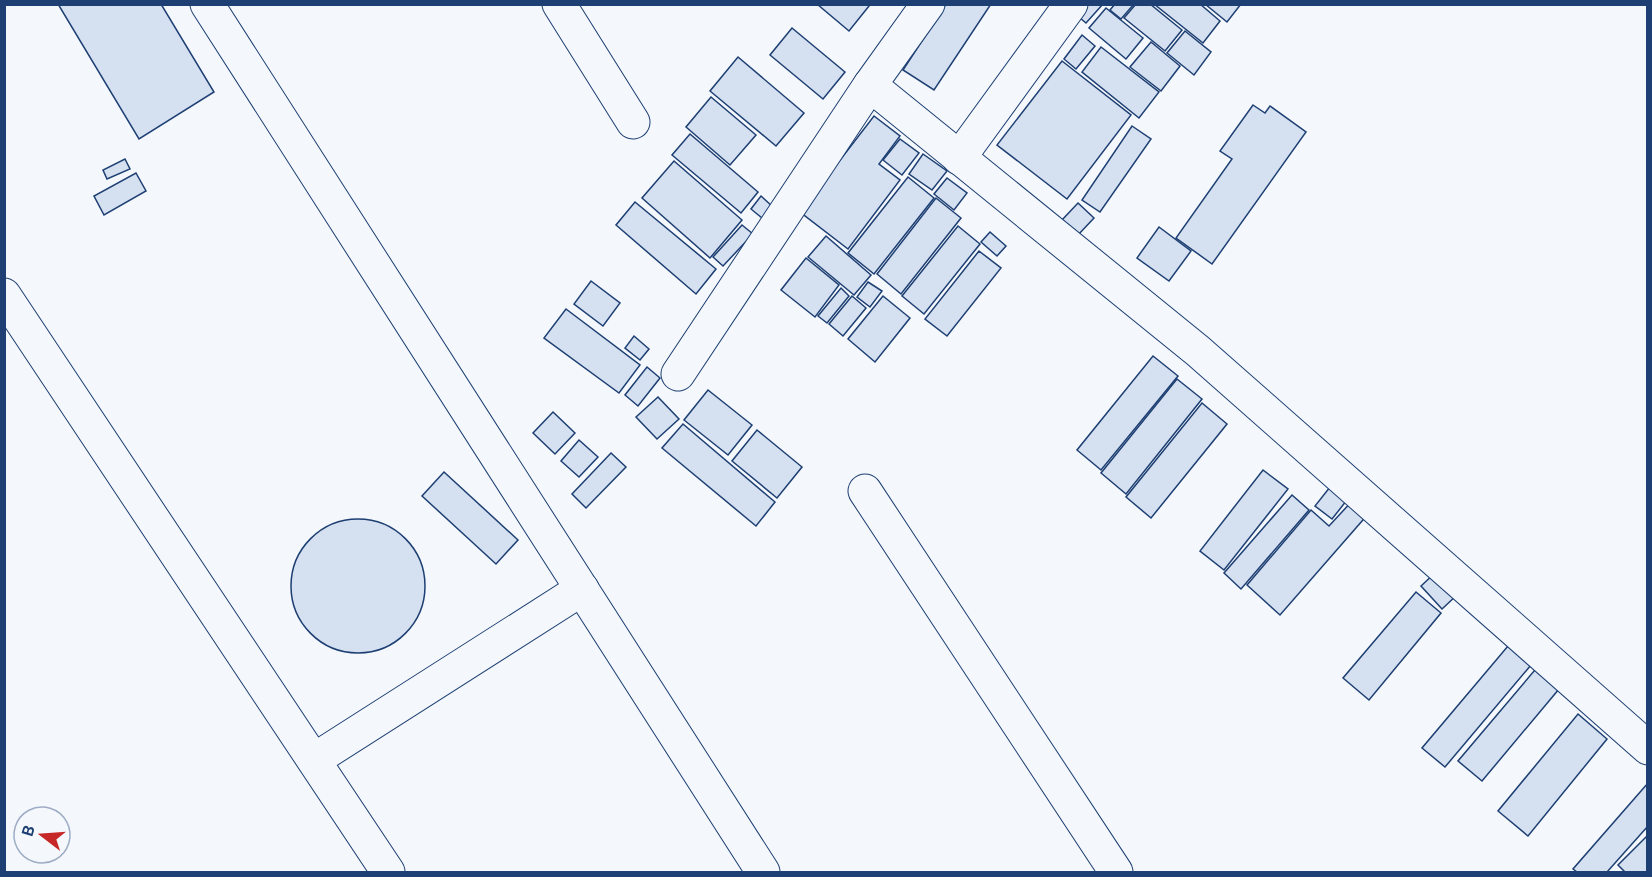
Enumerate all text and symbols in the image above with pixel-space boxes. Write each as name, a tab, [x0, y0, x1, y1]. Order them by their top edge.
north arrow	[12, 805, 72, 865]
text: B	[17, 823, 40, 839]

